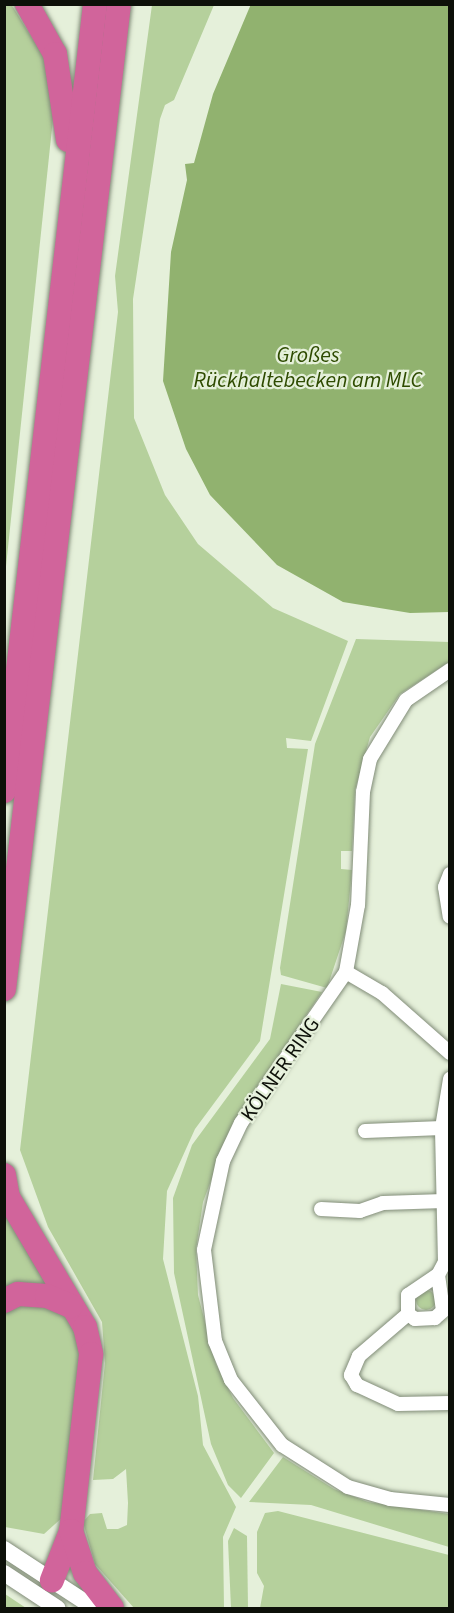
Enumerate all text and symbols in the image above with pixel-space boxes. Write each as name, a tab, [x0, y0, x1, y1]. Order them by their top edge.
water label: Großes Rückhaltebecken am MLC	[193, 342, 423, 394]
street label: KÖLNER RING	[235, 1012, 325, 1126]

